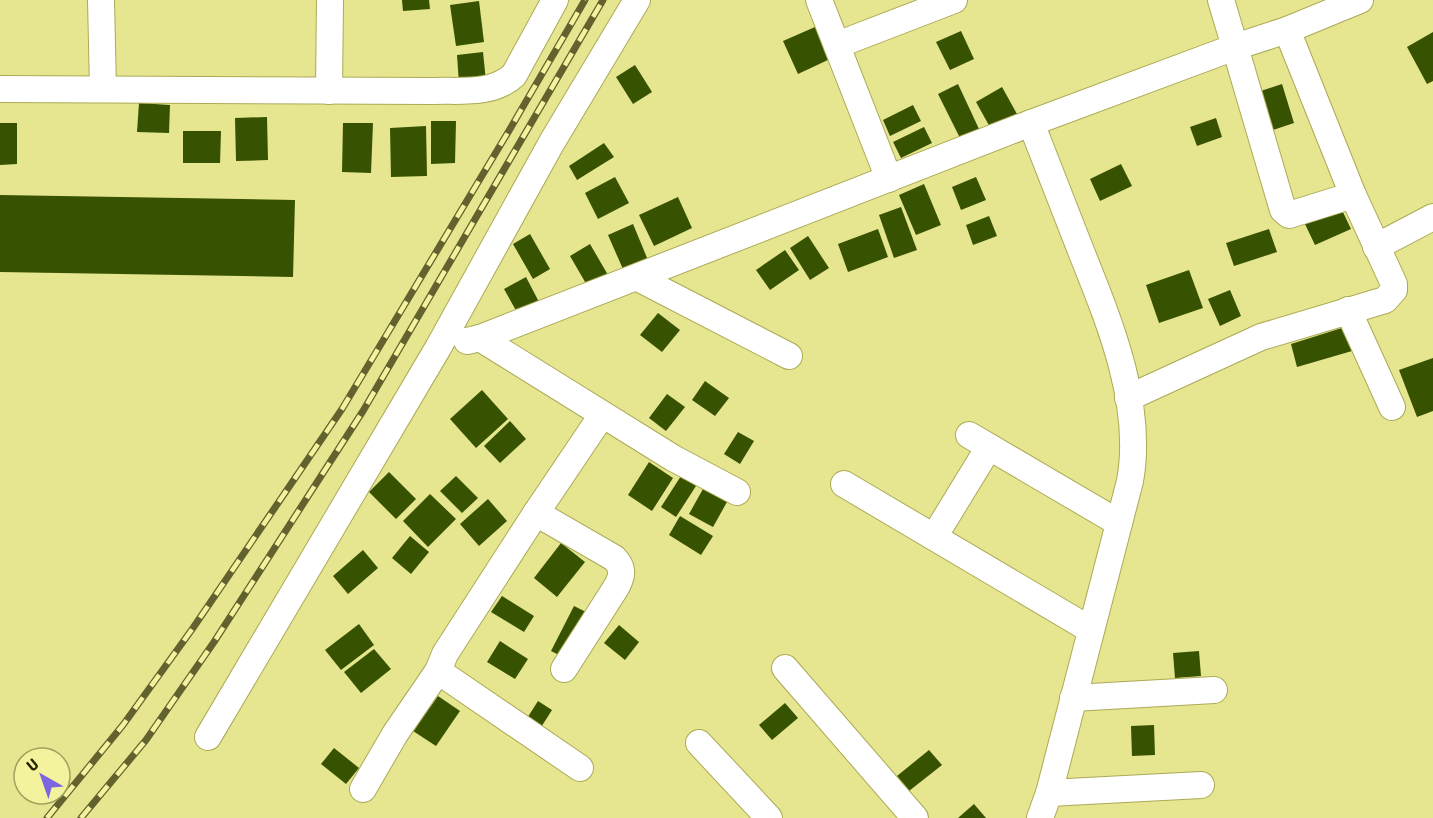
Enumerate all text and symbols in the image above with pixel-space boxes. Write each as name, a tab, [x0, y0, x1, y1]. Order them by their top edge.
north arrow	[12, 746, 72, 806]
text: U	[23, 755, 42, 774]

